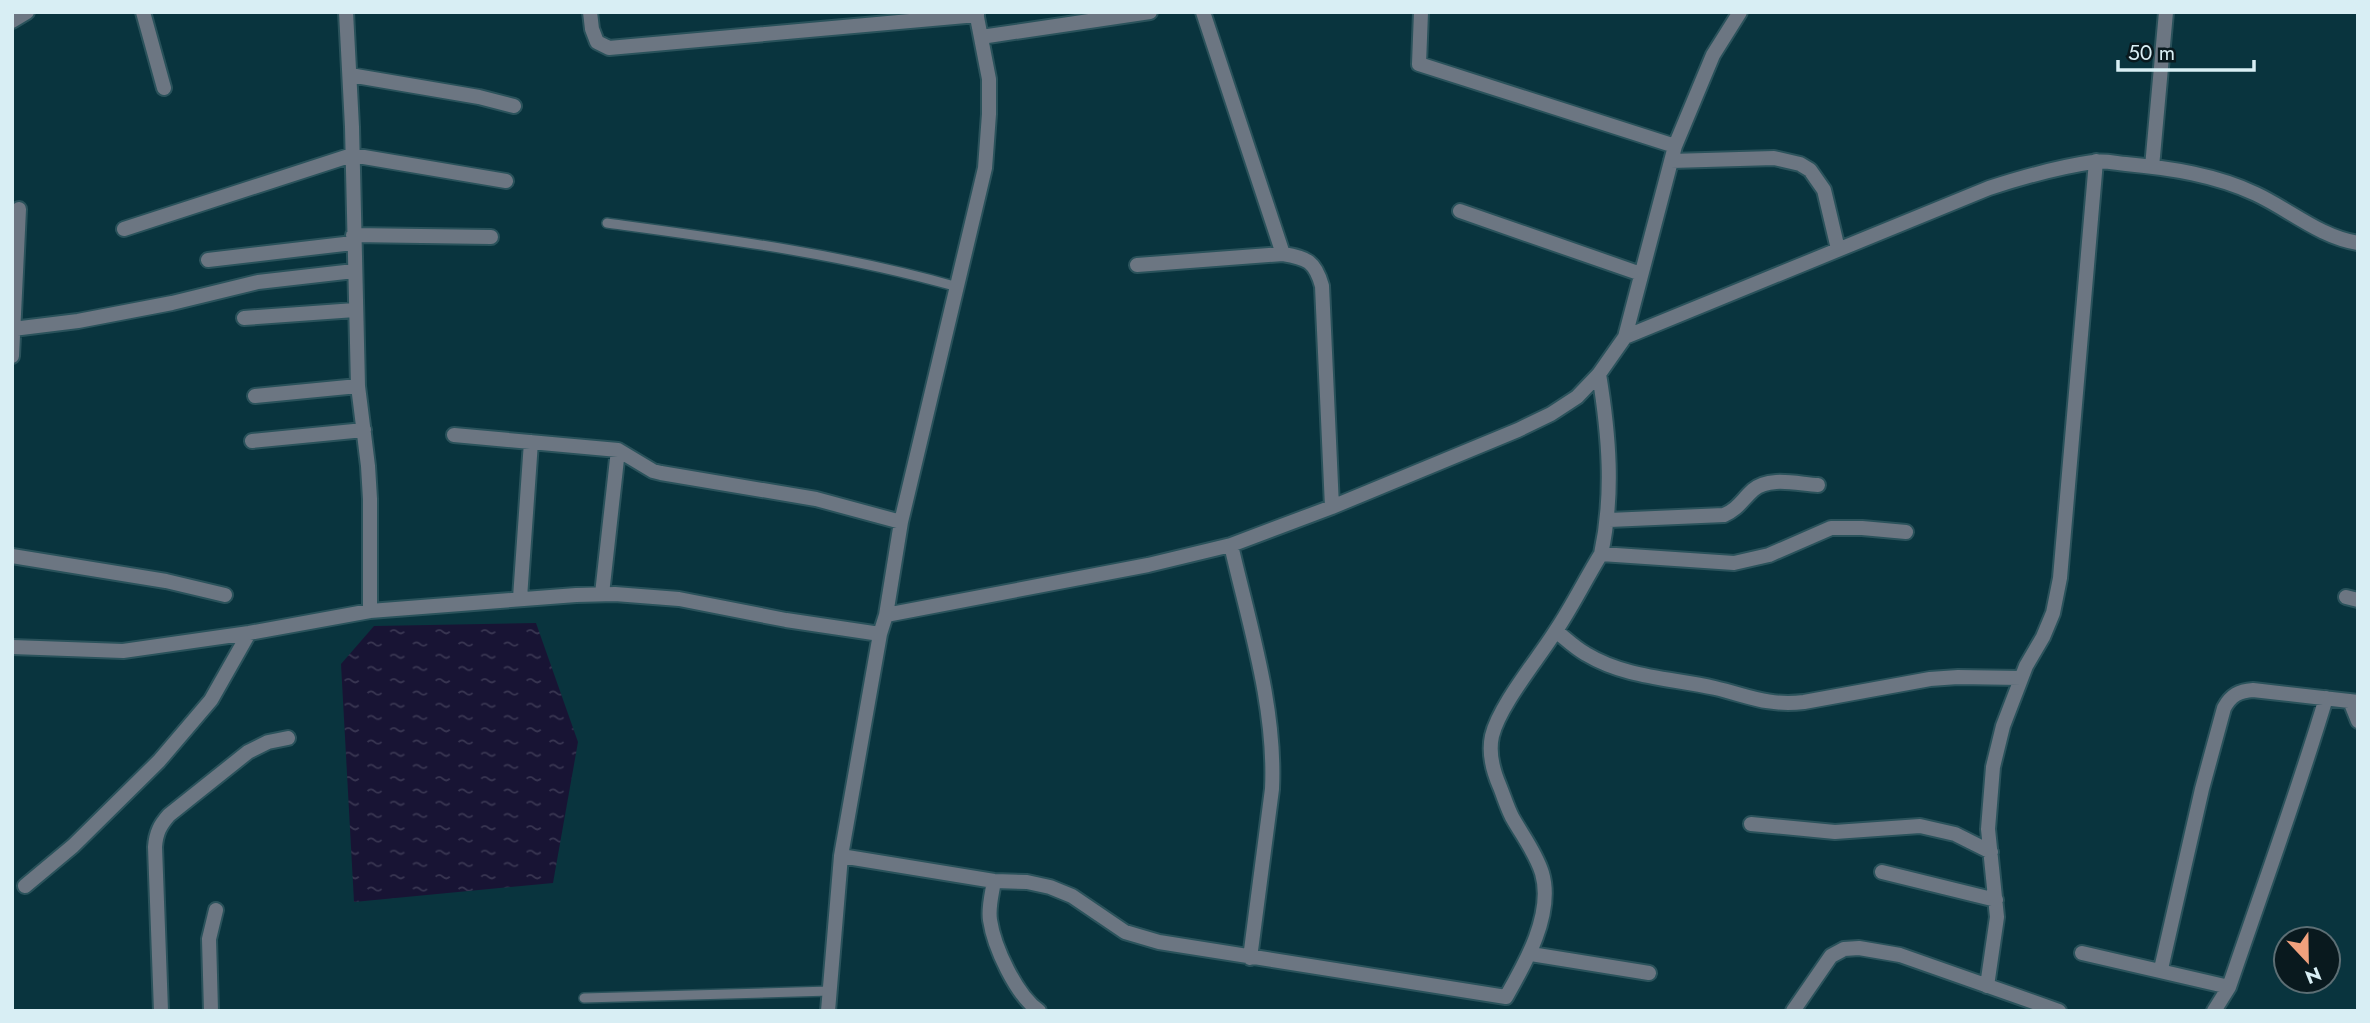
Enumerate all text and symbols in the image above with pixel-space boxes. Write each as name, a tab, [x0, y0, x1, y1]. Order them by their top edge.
scale bar	[2118, 28, 2254, 72]
text: 50 m	[2128, 38, 2175, 68]
north arrow	[2272, 925, 2342, 995]
text: N	[2301, 960, 2325, 991]

